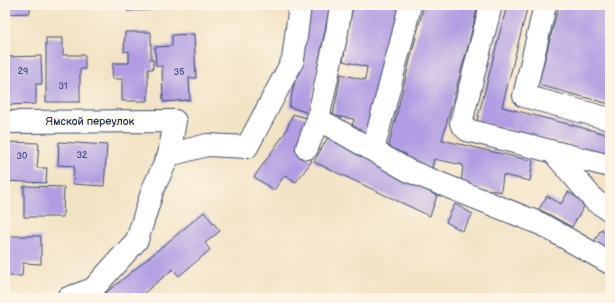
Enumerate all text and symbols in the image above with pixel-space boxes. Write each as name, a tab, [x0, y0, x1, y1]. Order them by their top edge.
house number: 29	[18, 66, 28, 77]
house number: 35	[174, 67, 184, 78]
house number: 31	[58, 81, 68, 92]
street label: Ямской переулок	[46, 115, 135, 128]
house number: 32	[77, 150, 88, 161]
house number: 30	[17, 151, 27, 162]

